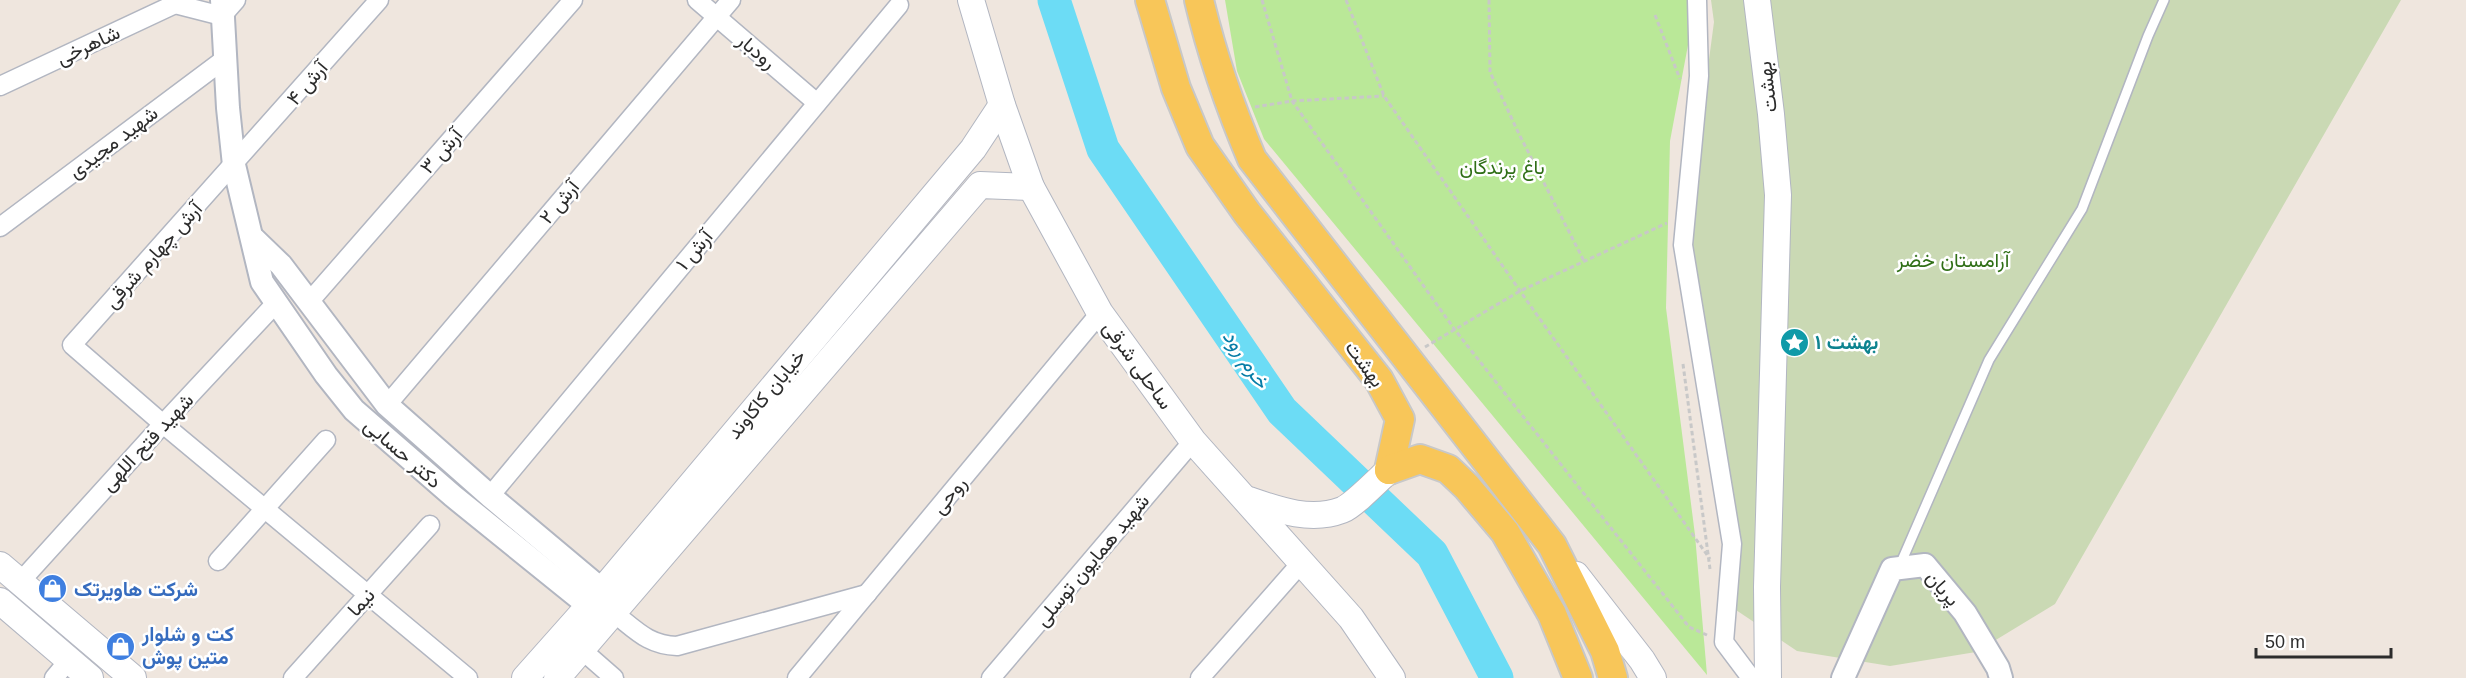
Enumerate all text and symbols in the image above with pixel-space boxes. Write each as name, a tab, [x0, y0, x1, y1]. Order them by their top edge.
street label: شاهرخی	[53, 21, 124, 71]
street label: رودبار	[731, 28, 781, 75]
street label: آرش ۴	[282, 56, 334, 111]
street label: بهشت	[1753, 60, 1783, 114]
street label: شهید مجیدی	[64, 101, 163, 184]
street label: آرش ۳	[416, 123, 469, 179]
park label: باغ پرندگان	[1459, 156, 1545, 181]
street label: آرش ۲	[535, 175, 586, 229]
street label: آرش چهارم شرقی	[100, 197, 209, 314]
street label: آرش ۱	[671, 225, 719, 276]
park label: آرامستان خضر	[1896, 249, 2011, 273]
street label: ساحلی شرقی	[1097, 317, 1177, 415]
water label: خرم رود	[1216, 325, 1275, 395]
place icon: بهشت ۱	[1778, 326, 1810, 358]
place label: بهشت ۱	[1815, 331, 1878, 355]
street label: بهشت	[1339, 337, 1389, 392]
street label: خیابان کاکاوند	[722, 345, 811, 444]
street label: شهید فتح اللهی	[96, 389, 200, 497]
street label: دکتر حسابی	[359, 414, 446, 494]
street label: روحی	[927, 472, 972, 519]
street label: شهید همایون توسلی	[1030, 490, 1155, 632]
street label: پریان	[1919, 566, 1964, 612]
shop icon: شرکت هاویرتک	[37, 573, 69, 605]
place label: شرکت هاویرتک	[74, 578, 198, 602]
street label: نیما	[343, 584, 380, 621]
scale bar	[2256, 621, 2391, 659]
place label: کت و شلوار متین پوش	[141, 623, 234, 671]
shop icon: کت و شلوار متین پوش	[105, 630, 137, 662]
text: 50 m	[2265, 632, 2305, 652]

